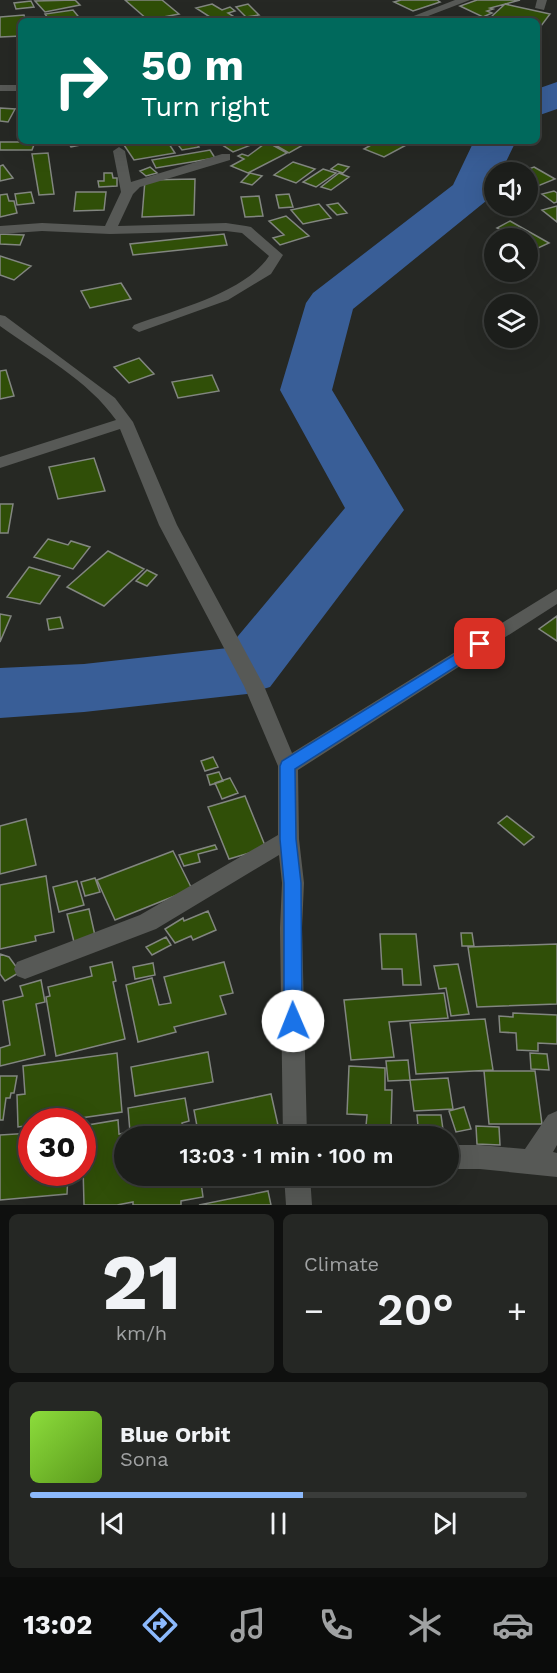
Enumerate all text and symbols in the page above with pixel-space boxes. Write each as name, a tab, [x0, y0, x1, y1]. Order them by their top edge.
text: 50 m	[141, 41, 244, 90]
icon: right	[42, 42, 120, 120]
text: Turn right	[141, 91, 270, 123]
map controls	[484, 162, 538, 348]
button: sound	[484, 162, 538, 216]
button: search	[484, 228, 538, 282]
button: layers	[484, 294, 538, 348]
pin	[454, 618, 505, 669]
icon: arrive	[463, 627, 496, 660]
position arrow	[261, 989, 325, 1053]
speed limit sign: 30	[18, 1108, 96, 1186]
text: 13:03 · 1 min · 100 m	[179, 1143, 394, 1168]
text: 21	[101, 1236, 182, 1328]
text: Climate	[304, 1252, 379, 1276]
text: 20°	[377, 1283, 454, 1336]
text: −	[304, 1291, 324, 1330]
text: +	[507, 1291, 527, 1330]
text: km/h	[116, 1321, 167, 1345]
text: Blue Orbit	[120, 1422, 230, 1447]
text: Sona	[120, 1447, 169, 1471]
icon: previous	[96, 1507, 129, 1540]
icon: pause	[262, 1507, 295, 1540]
icon: next	[428, 1507, 461, 1540]
icon: directions	[139, 1604, 181, 1646]
icon: music	[227, 1604, 269, 1646]
icon: phone	[315, 1604, 357, 1646]
icon: climate	[404, 1604, 446, 1646]
icon: car	[492, 1604, 534, 1646]
text: 13:02	[23, 1609, 92, 1641]

